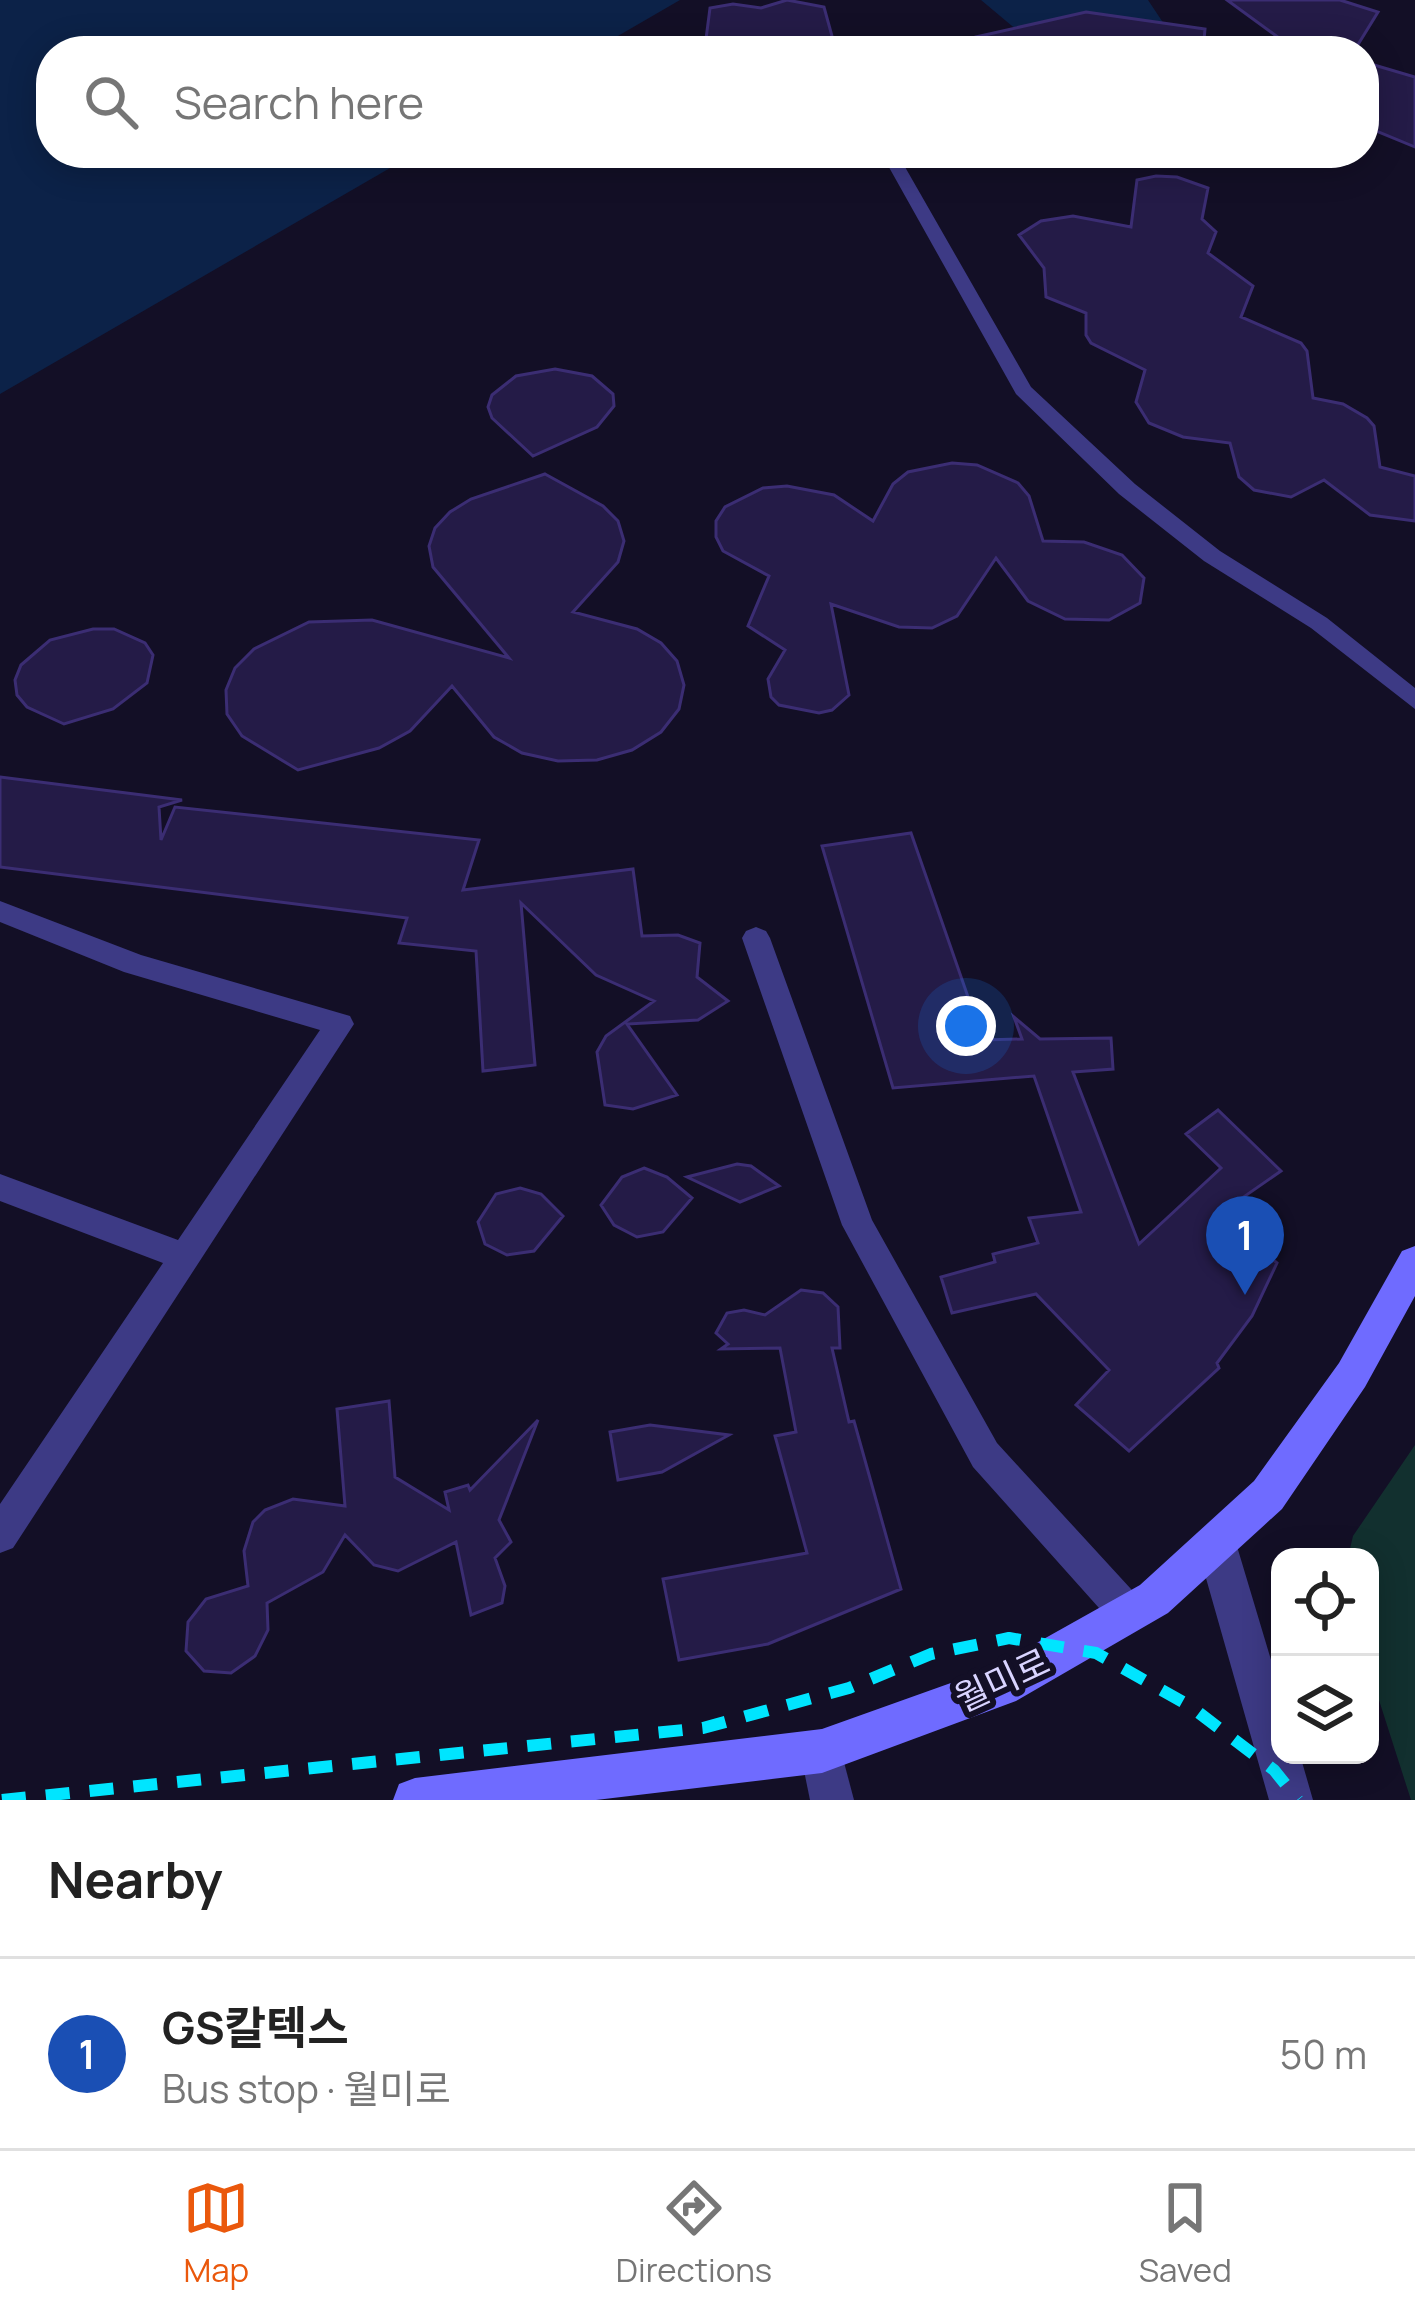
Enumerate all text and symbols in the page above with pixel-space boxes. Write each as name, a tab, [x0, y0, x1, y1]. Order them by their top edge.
search box	[36, 36, 1379, 168]
icon: search	[78, 69, 144, 135]
text: Search here	[174, 71, 424, 133]
your location	[936, 996, 996, 1056]
pin: 1	[1206, 1196, 1284, 1295]
map controls	[1271, 1548, 1379, 1764]
button: locate	[1271, 1548, 1379, 1656]
street label: 월미로	[946, 1636, 1057, 1723]
button: layers	[1271, 1656, 1379, 1764]
text: Nearby	[48, 1844, 223, 1913]
text: GS칼텍스	[162, 1996, 349, 2058]
text: 1	[78, 2027, 96, 2081]
text: 50 m	[1280, 2027, 1367, 2081]
text: Bus stop · 월미로	[162, 2061, 451, 2115]
tab: Map	[183, 2175, 249, 2292]
tab: Directions	[616, 2175, 772, 2292]
tab: Saved	[1139, 2175, 1232, 2292]

